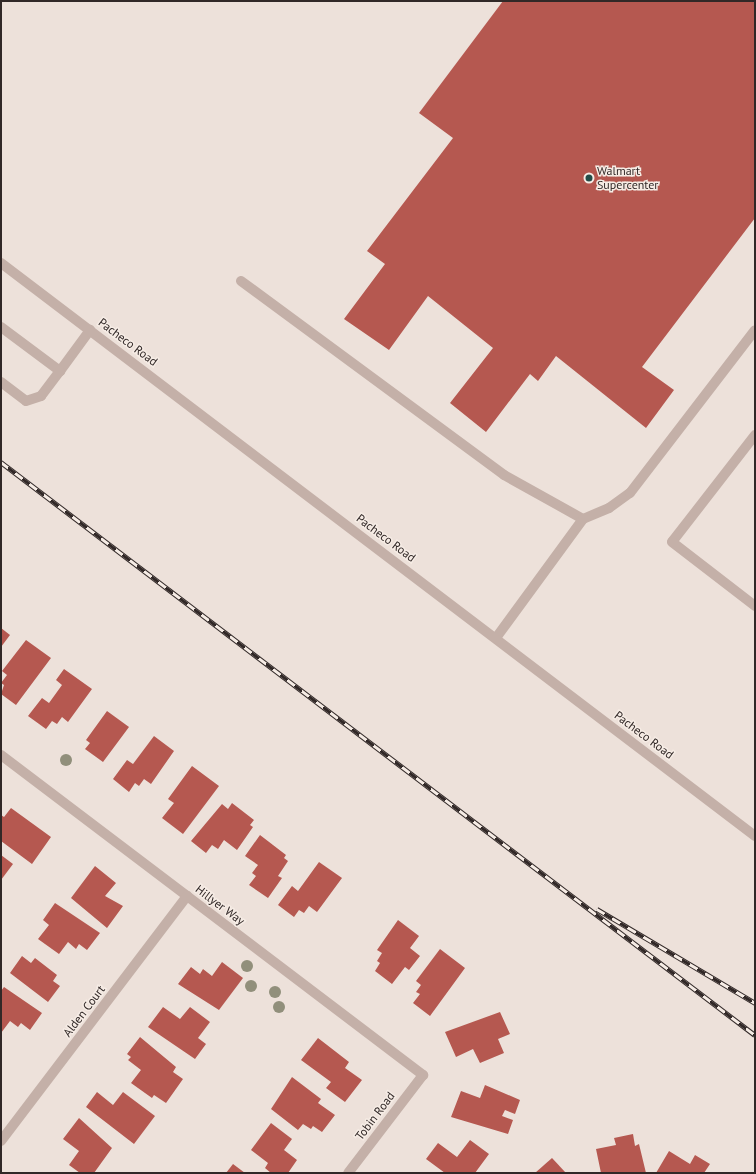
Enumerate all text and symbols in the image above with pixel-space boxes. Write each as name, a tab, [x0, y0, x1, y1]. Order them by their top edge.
place label: Walmart Supercenter	[597, 164, 658, 192]
marker: Walmart Supercenter	[584, 173, 594, 183]
street label: Pacheco Road	[96, 315, 160, 369]
street label: Pacheco Road	[354, 511, 418, 565]
street label: Pacheco Road	[612, 708, 676, 762]
street label: Hillyer Way	[192, 882, 248, 928]
street label: Alden Court	[60, 982, 108, 1040]
street label: Tobin Road	[352, 1089, 398, 1143]

